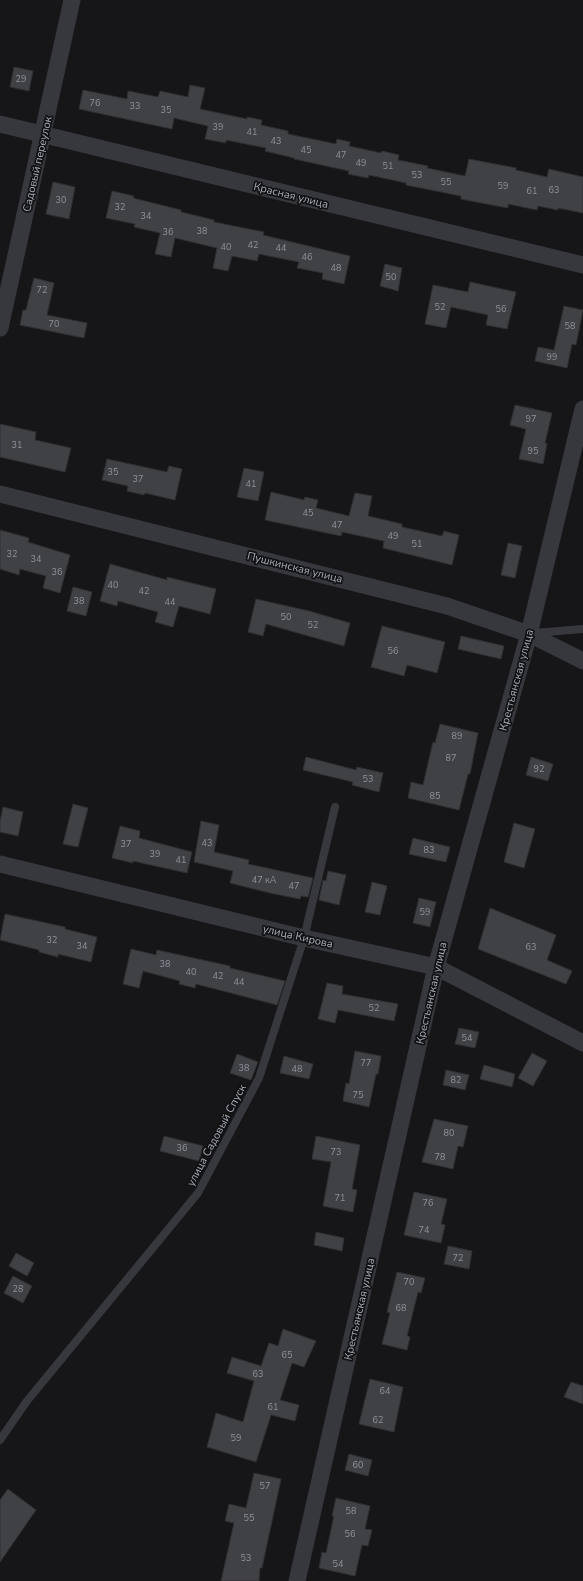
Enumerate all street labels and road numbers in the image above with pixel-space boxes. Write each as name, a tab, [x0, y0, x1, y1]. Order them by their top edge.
street label: Садовый переулок	[19, 115, 56, 213]
street label: Красная улица	[252, 179, 330, 212]
street label: Пушкинская улица	[246, 548, 344, 587]
street label: Крестьянская улица	[496, 628, 537, 732]
street label: улица Кирова	[261, 921, 335, 952]
street label: Крестьянская улица	[412, 941, 451, 1046]
street label: улица Садовый Спуск	[183, 1082, 250, 1189]
street label: Крестьянская улица	[340, 1257, 379, 1362]

